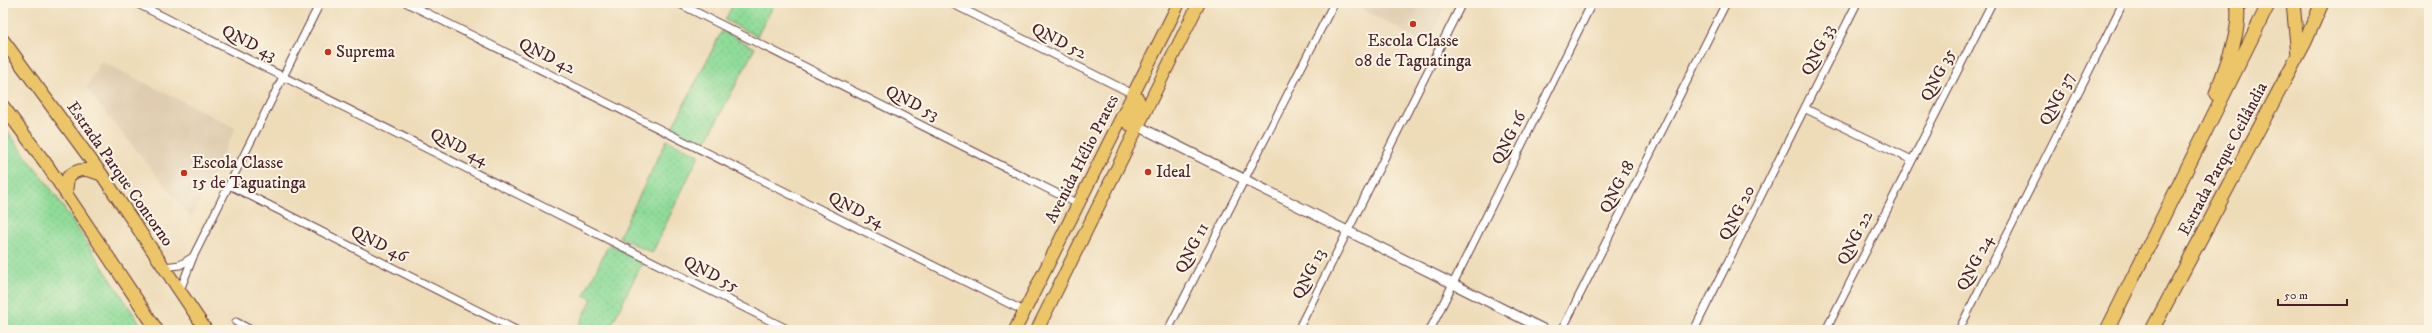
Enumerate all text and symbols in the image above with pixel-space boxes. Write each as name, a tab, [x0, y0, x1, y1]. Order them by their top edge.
street label: QND 52	[1028, 18, 1091, 65]
marker: Escola Classe 08 de Taguatinga	[1408, 19, 1418, 29]
street label: QND 43	[218, 20, 280, 66]
street label: QNG 33	[1796, 21, 1840, 79]
place label: Escola Classe 08 de Taguatinga	[1355, 30, 1472, 72]
street label: QND 42	[515, 33, 580, 79]
place label: Suprema	[336, 41, 396, 63]
street label: QNG 35	[1915, 44, 1961, 105]
marker: Suprema	[323, 47, 333, 57]
street label: QNG 37	[2034, 69, 2080, 129]
street label: Estrada Parque Ceilândia	[2173, 78, 2273, 240]
street label: QND 53	[881, 80, 943, 126]
street label: Avenida Hélio Prates	[1040, 91, 1124, 227]
street label: Estrada Parque Contorno	[62, 97, 178, 251]
street label: QNG 16	[1487, 107, 1532, 168]
street label: QND 44	[426, 123, 493, 171]
place label: Escola Classe 15 de Taguatinga	[192, 152, 307, 194]
street label: QNG 18	[1594, 157, 1640, 217]
place label: Ideal	[1156, 161, 1191, 183]
marker: Ideal	[1143, 167, 1153, 177]
marker: Escola Classe 15 de Taguatinga	[179, 168, 189, 178]
street label: QNG 20	[1714, 182, 1760, 244]
street label: QND 54	[824, 187, 889, 234]
street label: QNG 22	[1832, 206, 1878, 269]
street label: QNG 11	[1170, 219, 1214, 277]
street label: QND 46	[347, 220, 412, 268]
street label: QNG 24	[1952, 230, 1999, 295]
street label: QNG 13	[1287, 245, 1331, 303]
street label: QND 55	[679, 251, 743, 298]
scale bar	[2278, 281, 2347, 307]
text: 50 m	[2284, 288, 2308, 303]

